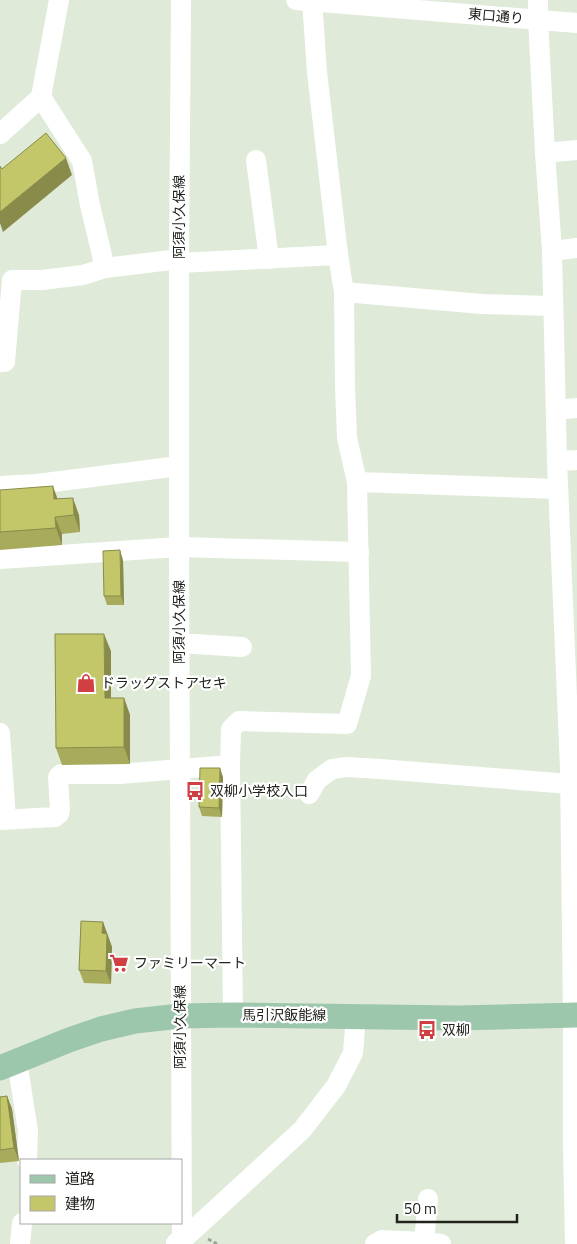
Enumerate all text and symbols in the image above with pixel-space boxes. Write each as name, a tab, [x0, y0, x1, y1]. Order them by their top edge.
street label: 東口通り	[467, 3, 525, 28]
street label: 阿須小久保線	[168, 175, 189, 259]
street label: 阿須小久保線	[168, 580, 189, 664]
shop icon: ドラッグストアセキ	[75, 672, 97, 694]
place label: ドラッグストアセキ	[101, 672, 227, 693]
bus stop icon: 双柳小学校入口	[184, 780, 206, 802]
place label: 双柳小学校入口	[210, 780, 308, 801]
supermarket icon: ファミリーマート	[108, 952, 130, 974]
place label: ファミリーマート	[134, 952, 246, 973]
street label: 阿須小久保線	[169, 985, 190, 1069]
street label: 馬引沢飯能線	[242, 1004, 326, 1025]
bus stop icon: 双柳	[416, 1019, 438, 1041]
place label: 双柳	[442, 1019, 470, 1040]
legend	[20, 1159, 182, 1224]
text: 道路	[65, 1167, 95, 1190]
text: 建物	[65, 1192, 95, 1215]
scale bar	[397, 1192, 517, 1224]
text: 50 m	[404, 1197, 437, 1220]

